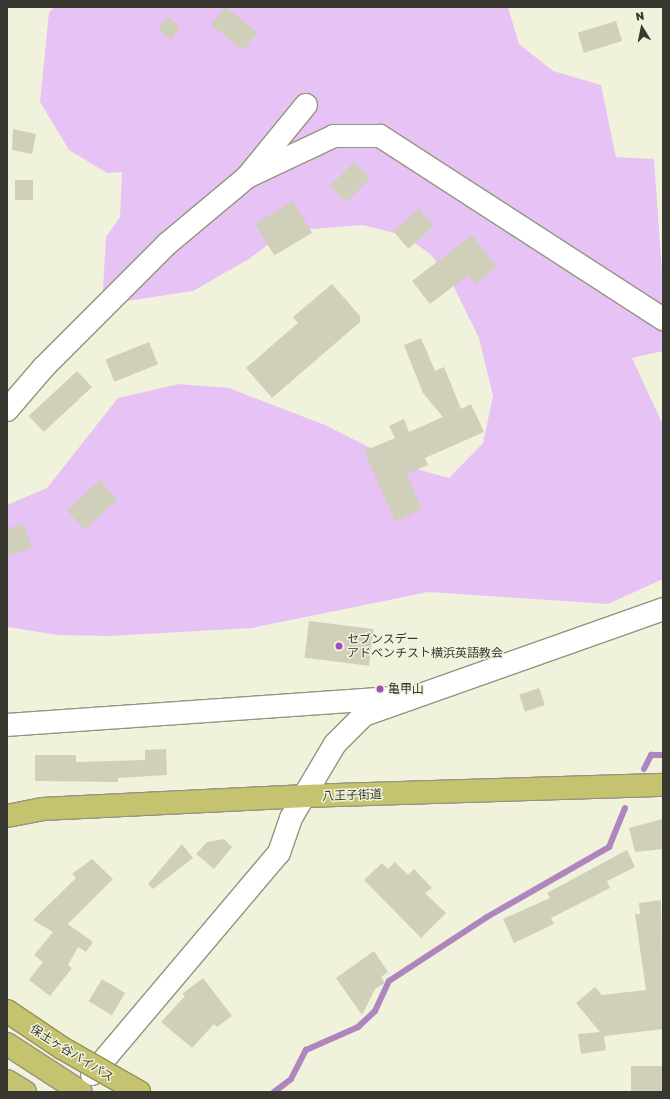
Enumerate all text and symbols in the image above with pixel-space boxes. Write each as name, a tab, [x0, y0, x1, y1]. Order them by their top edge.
north arrow	[622, 8, 662, 48]
text: N	[635, 9, 645, 23]
place label: セブンスデー アドベンチスト横浜英語教会	[347, 632, 503, 660]
marker: セブンスデー アドベンチスト横浜英語教会	[334, 641, 344, 651]
place label: 亀甲山	[388, 682, 424, 696]
marker: 亀甲山	[375, 684, 385, 694]
street label: 八王子街道	[322, 787, 382, 803]
street label: 保土ヶ谷バイパス	[27, 1021, 117, 1085]

